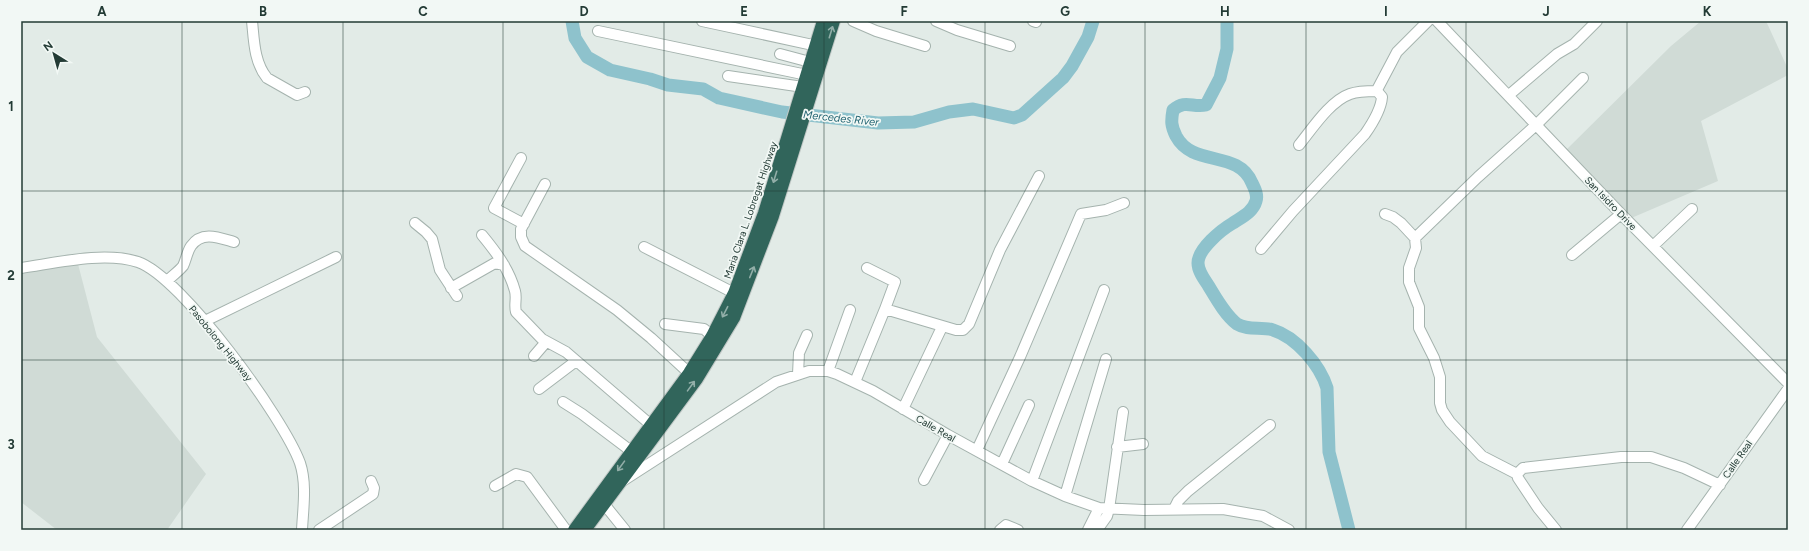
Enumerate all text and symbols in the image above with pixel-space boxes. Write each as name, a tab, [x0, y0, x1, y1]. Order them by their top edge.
text: A	[97, 4, 107, 19]
text: B	[259, 4, 267, 19]
text: C	[418, 4, 428, 19]
text: D	[579, 4, 589, 19]
text: E	[740, 4, 748, 19]
text: F	[900, 4, 908, 19]
text: G	[1060, 4, 1070, 19]
text: H	[1220, 4, 1230, 19]
text: I	[1384, 4, 1388, 19]
text: J	[1542, 4, 1550, 19]
text: K	[1703, 4, 1712, 19]
one-way arrow	[828, 26, 835, 39]
north arrow	[34, 34, 74, 74]
text: N	[41, 39, 56, 54]
text: 1	[8, 99, 14, 114]
water label: Mercedes River	[802, 108, 881, 129]
street label: Maria Clara L. Lobregat Highway	[721, 139, 780, 280]
one-way arrow	[771, 171, 778, 184]
street label: San Isidro Drive	[1582, 174, 1640, 233]
one-way arrow	[749, 266, 756, 278]
text: 2	[7, 268, 15, 283]
street label: Pasobolong Highway	[186, 303, 256, 385]
one-way arrow	[721, 306, 728, 318]
one-way arrow	[687, 381, 695, 392]
street label: Calle Real	[914, 412, 958, 445]
text: 3	[7, 437, 15, 452]
street label: Calle Real	[1720, 438, 1755, 481]
one-way arrow	[617, 460, 625, 471]

